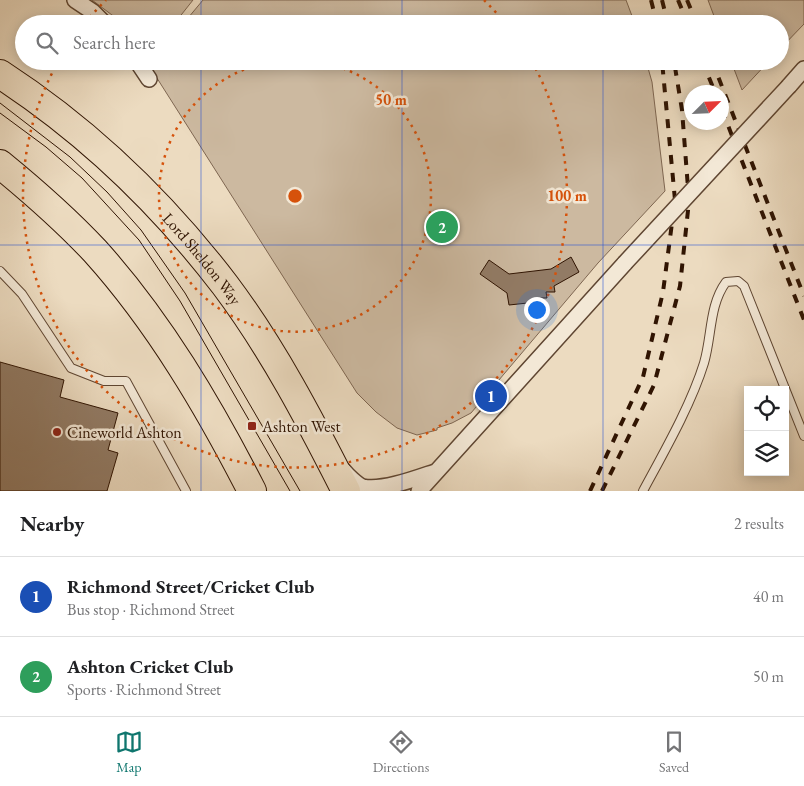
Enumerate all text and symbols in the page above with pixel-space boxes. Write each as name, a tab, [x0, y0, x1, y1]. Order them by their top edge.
search box	[15, 15, 789, 70]
icon: search	[33, 29, 61, 57]
text: Search here	[73, 30, 155, 55]
north arrow	[684, 85, 729, 130]
text: 50 m	[375, 90, 407, 109]
text: 100 m	[547, 186, 587, 205]
centre of rings	[286, 187, 304, 205]
street label: Lord Sheldon Way	[158, 208, 247, 310]
pin: 2	[426, 208, 458, 246]
your location	[524, 297, 550, 323]
pin: 1	[475, 377, 507, 415]
map controls	[744, 386, 789, 476]
button: locate	[744, 386, 789, 431]
place label: Ashton West	[261, 416, 341, 437]
marker: Ashton West	[246, 420, 258, 432]
place label: Cineworld Ashton	[67, 422, 182, 443]
marker: Cineworld Ashton	[51, 426, 63, 438]
button: layers	[744, 431, 789, 476]
text: Nearby	[20, 510, 84, 537]
text: 2 results	[734, 513, 784, 534]
text: Richmond Street/Cricket Club	[67, 574, 314, 599]
text: 1	[32, 586, 40, 607]
text: 40 m	[753, 586, 784, 607]
text: Bus stop · Richmond Street	[67, 599, 235, 620]
text: Ashton Cricket Club	[67, 654, 233, 679]
text: 2	[32, 666, 40, 687]
text: 50 m	[753, 666, 784, 687]
text: Sports · Richmond Street	[67, 679, 221, 700]
tab: Map	[115, 728, 143, 776]
tab: Directions	[373, 728, 429, 776]
tab: Saved	[659, 728, 689, 776]

